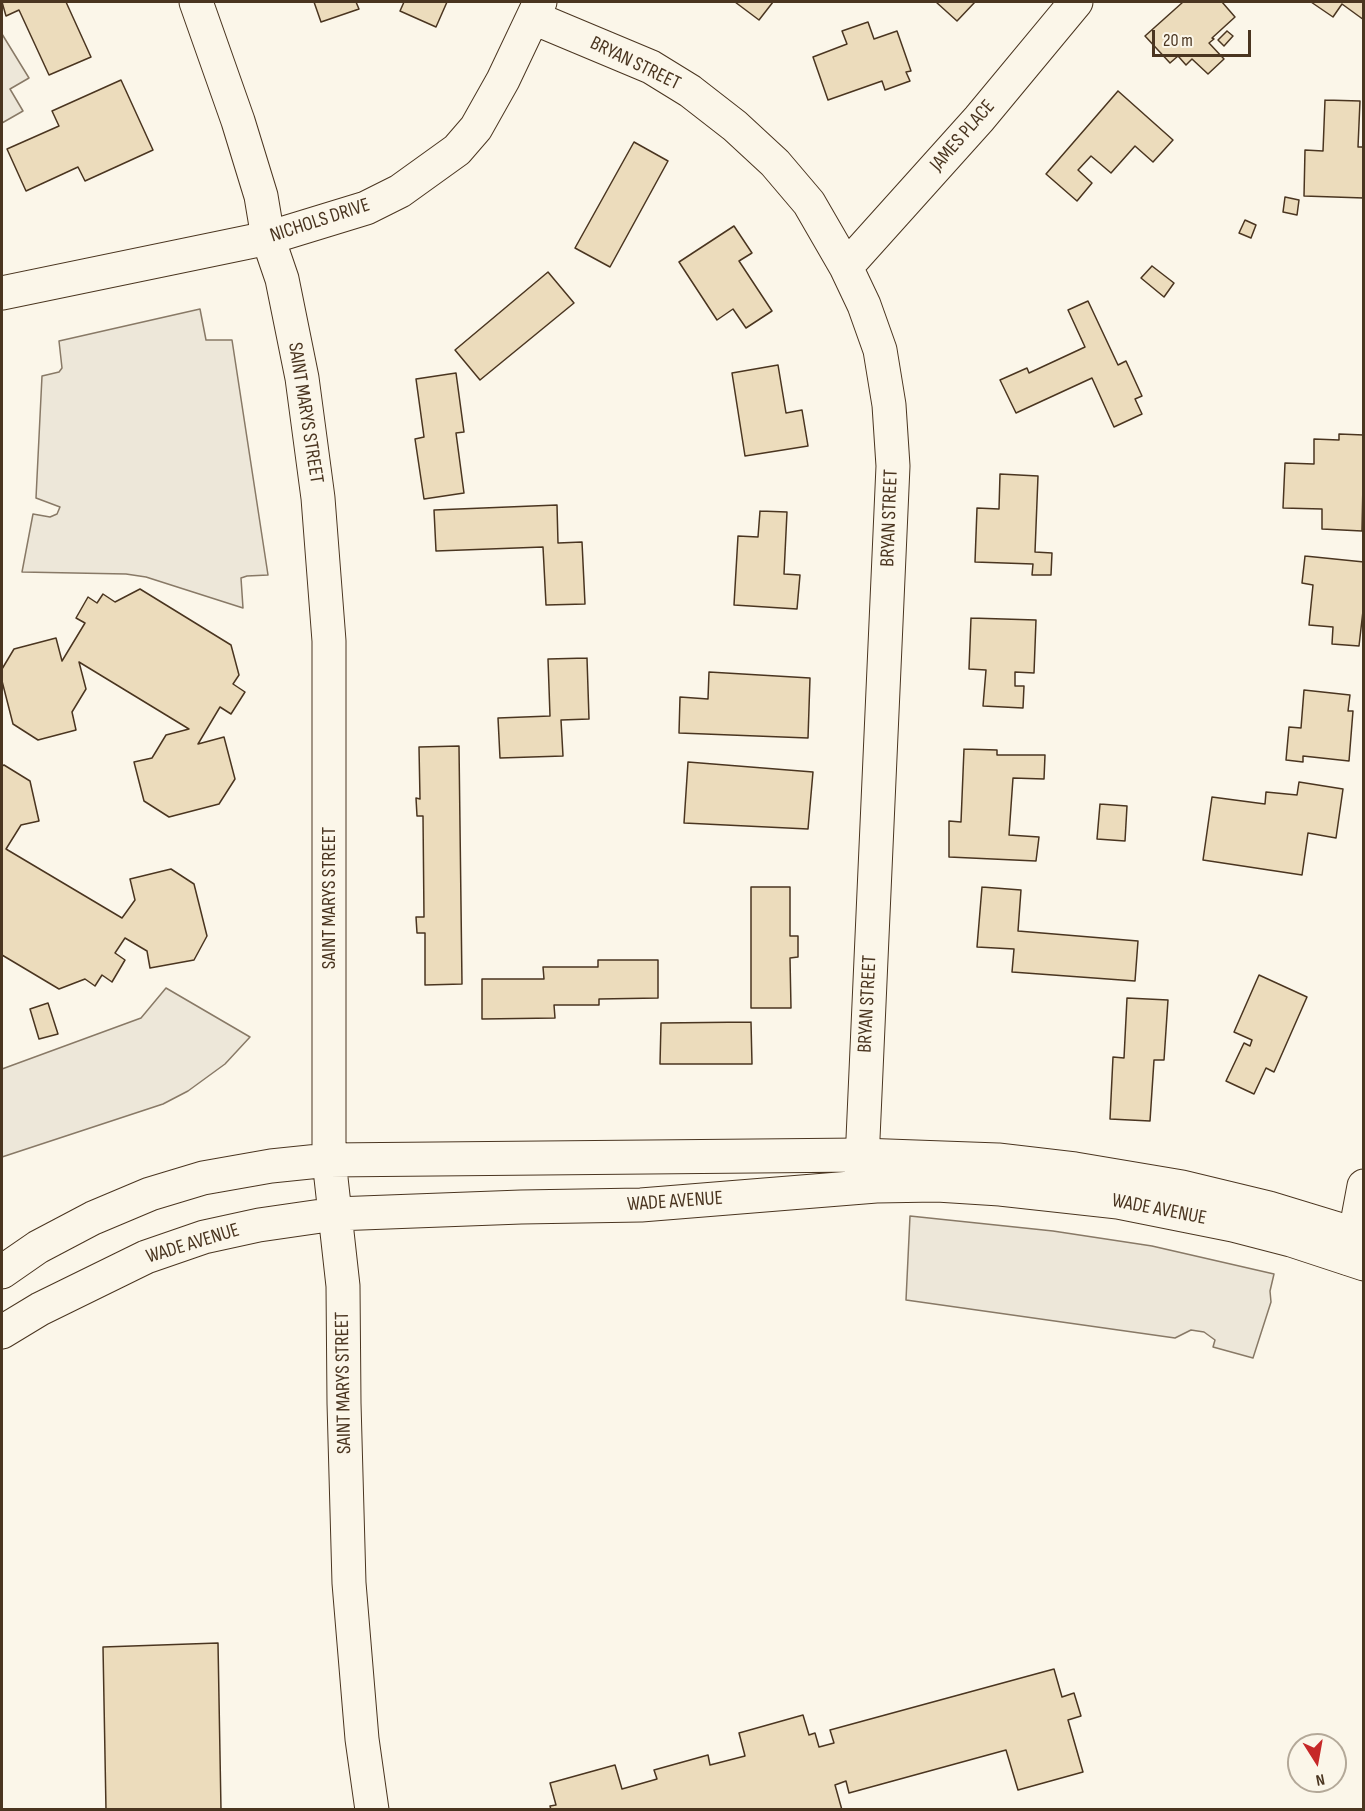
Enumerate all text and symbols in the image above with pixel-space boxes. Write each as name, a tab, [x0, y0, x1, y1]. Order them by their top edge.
scale bar	[1155, 18, 1254, 56]
text: 20 m	[1163, 30, 1193, 51]
street label: BRYAN STREET	[586, 32, 684, 96]
street label: JAMES PLACE	[925, 95, 1001, 177]
street label: NICHOLS DRIVE	[267, 194, 373, 248]
street label: SAINT MARYS STREET	[282, 341, 328, 485]
street label: BRYAN STREET	[876, 469, 904, 567]
street label: SAINT MARYS STREET	[318, 827, 342, 969]
street label: BRYAN STREET	[853, 955, 883, 1053]
street label: WADE AVENUE	[626, 1187, 724, 1217]
street label: WADE AVENUE	[1110, 1189, 1208, 1231]
street label: WADE AVENUE	[144, 1218, 242, 1270]
street label: SAINT MARYS STREET	[331, 1312, 357, 1454]
north arrow	[1287, 1733, 1347, 1793]
text: N	[1314, 1769, 1326, 1789]

